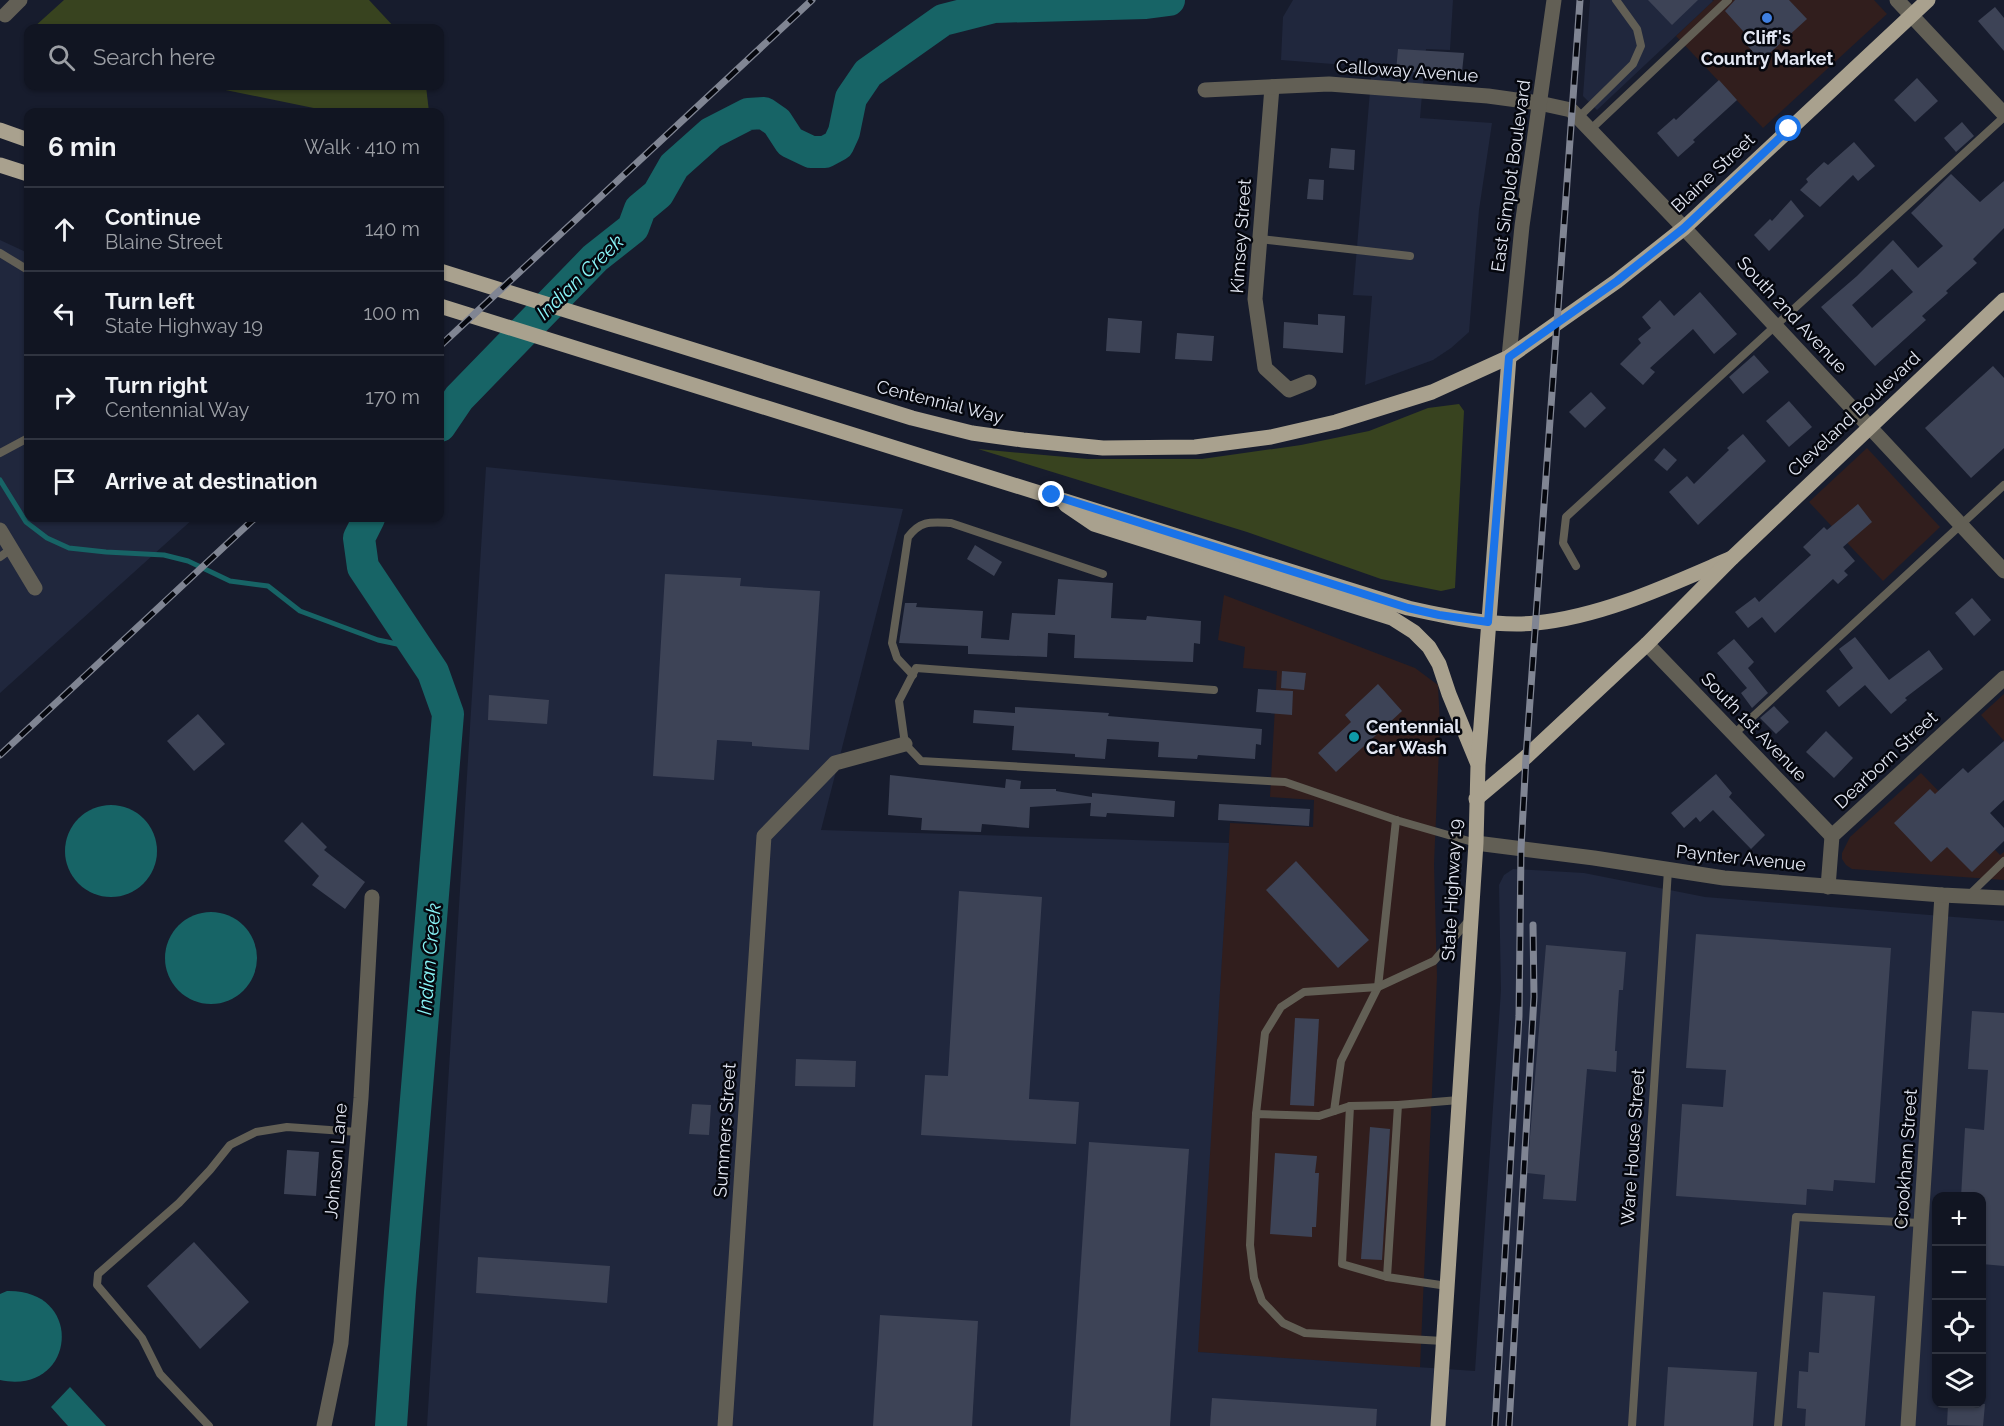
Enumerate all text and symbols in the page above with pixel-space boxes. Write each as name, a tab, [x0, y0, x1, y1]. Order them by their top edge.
marker: Cliff's Country Market	[1760, 11, 1774, 25]
search box	[24, 24, 444, 90]
place label: Cliff's Country Market	[1701, 27, 1833, 69]
icon: search	[45, 41, 78, 74]
text: Search here	[93, 44, 215, 70]
street label: Calloway Avenue	[1335, 55, 1479, 86]
street label: East Simplot Boulevard	[1487, 79, 1534, 273]
route start	[1775, 115, 1801, 141]
street label: Blaine Street	[1667, 129, 1759, 217]
text: 6 min	[48, 132, 117, 162]
text: Walk · 410 m	[304, 135, 420, 159]
street label: Kimsey Street	[1226, 178, 1255, 294]
text: Continue	[105, 204, 201, 230]
icon: ahead	[48, 213, 81, 246]
text: 140 m	[365, 217, 420, 241]
water label: Indian Creek	[531, 229, 629, 325]
text: Blaine Street	[105, 230, 223, 254]
street label: South 2nd Avenue	[1733, 252, 1852, 378]
text: Turn left	[105, 288, 195, 314]
icon: left	[48, 297, 81, 330]
text: 100 m	[363, 301, 420, 325]
text: State Highway 19	[105, 314, 263, 338]
street label: Cleveland Boulevard	[1783, 347, 1924, 480]
text: Turn right	[105, 372, 208, 398]
street label: Centennial Way	[875, 376, 1006, 427]
icon: right	[48, 381, 81, 414]
text: 170 m	[365, 385, 420, 409]
text: Centennial Way	[105, 398, 249, 422]
icon: arrive	[48, 465, 81, 498]
text: Arrive at destination	[105, 468, 318, 494]
route end	[1038, 481, 1064, 507]
street label: South 1st Avenue	[1697, 668, 1812, 786]
street label: Dearborn Street	[1830, 707, 1941, 813]
place label: Centennial Car Wash	[1366, 716, 1460, 758]
marker: Centennial Car Wash	[1347, 730, 1361, 744]
street label: State Highway 19	[1437, 818, 1466, 962]
street label: Paynter Avenue	[1675, 840, 1807, 875]
water label: Indian Creek	[412, 902, 446, 1016]
street label: Summers Street	[709, 1062, 740, 1198]
street label: Ware House Street	[1617, 1068, 1648, 1226]
street label: Crookham Street	[1890, 1088, 1921, 1230]
street label: Johnson Lane	[320, 1102, 351, 1220]
map controls	[1932, 1192, 1986, 1408]
button: +	[1932, 1192, 1986, 1246]
button: −	[1932, 1246, 1986, 1300]
button: locate	[1932, 1300, 1986, 1354]
button: layers	[1932, 1354, 1986, 1408]

